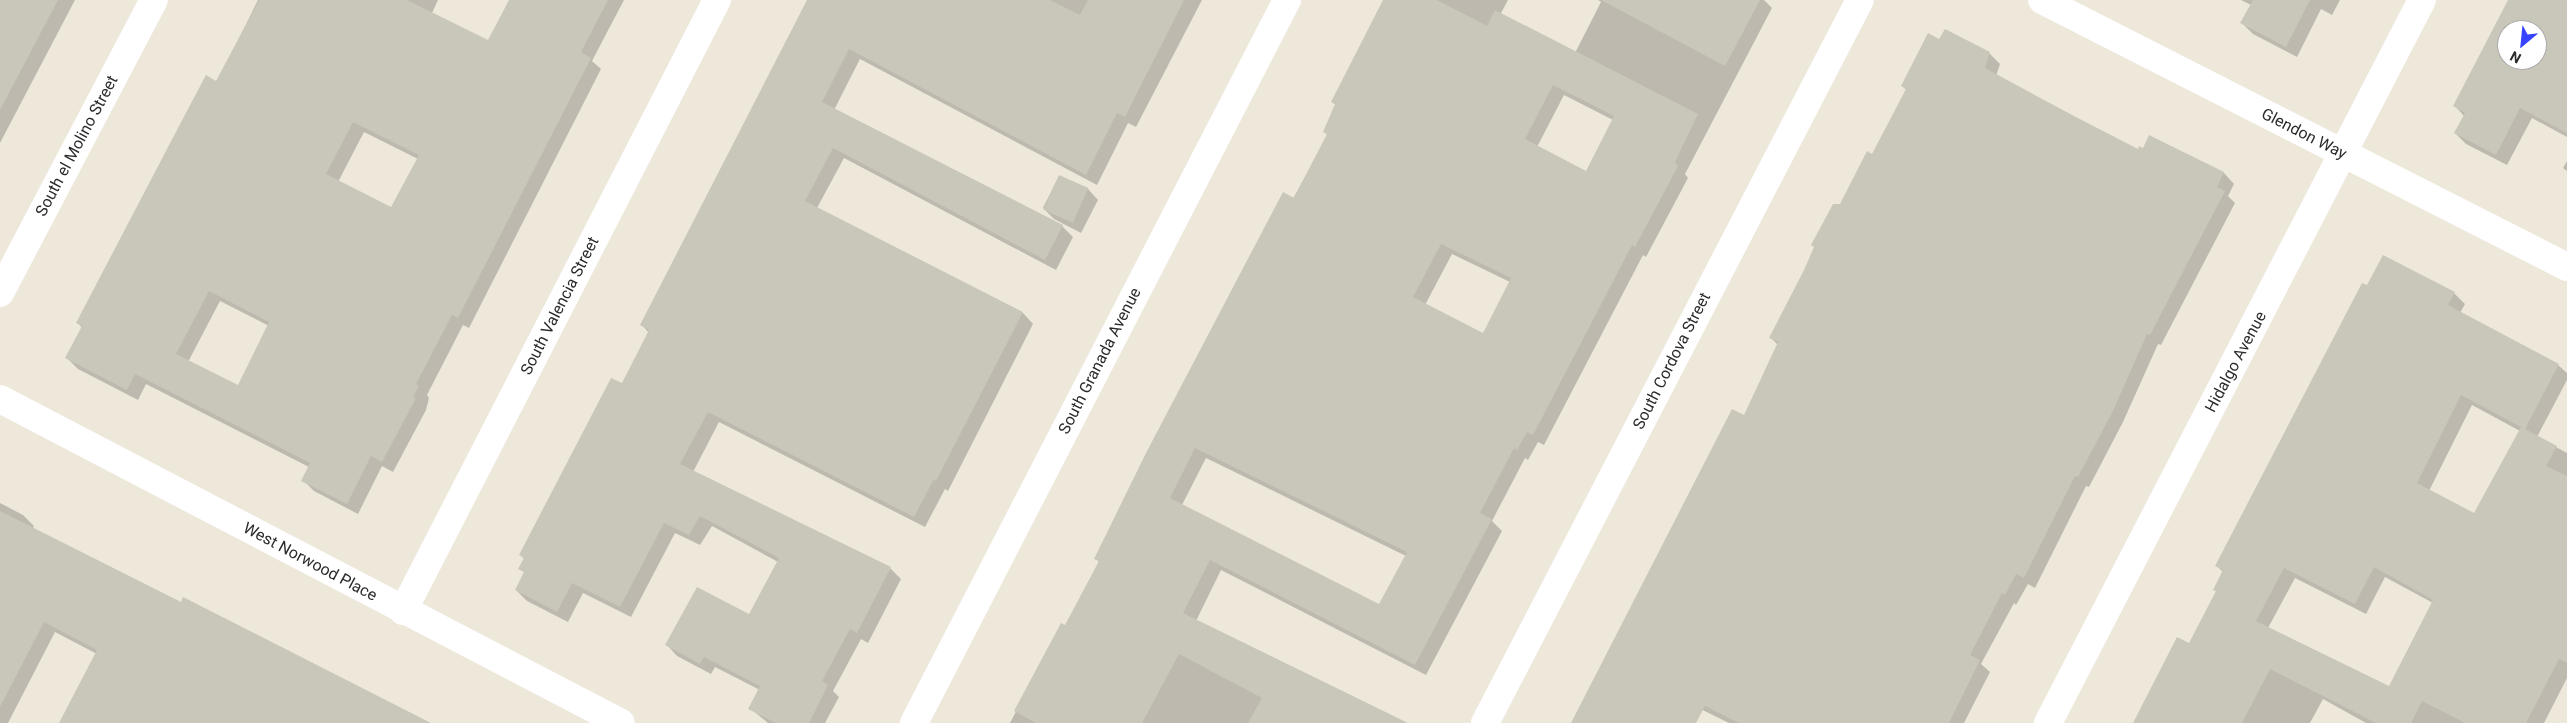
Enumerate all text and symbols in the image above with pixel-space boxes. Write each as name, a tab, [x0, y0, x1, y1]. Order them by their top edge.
north arrow	[2497, 20, 2547, 70]
text: N	[2507, 48, 2524, 67]
street label: South el Molino Street	[32, 72, 122, 220]
street label: Glendon Way	[2258, 104, 2350, 164]
street label: South Valencia Street	[517, 234, 603, 378]
street label: South Granada Avenue	[1055, 285, 1145, 437]
street label: South Cordova Street	[1629, 289, 1715, 433]
street label: Hidalgo Avenue	[2201, 308, 2271, 416]
street label: West Norwood Place	[240, 519, 380, 605]

